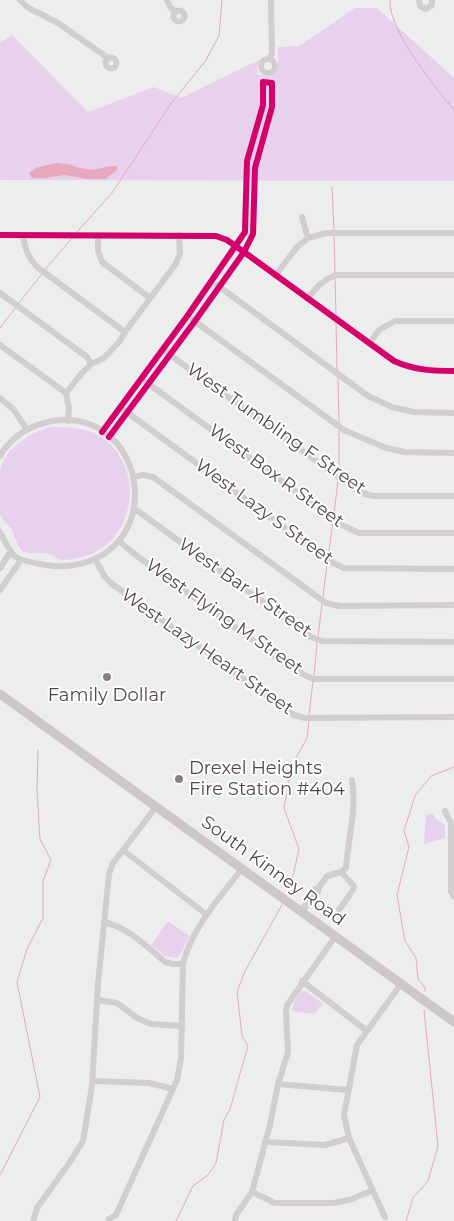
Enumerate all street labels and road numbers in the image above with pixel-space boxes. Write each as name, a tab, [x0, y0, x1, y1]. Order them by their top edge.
street label: West Tumbling F Street	[182, 359, 370, 499]
street label: West Box R Street	[204, 420, 348, 532]
street label: West Lazy S Street	[191, 455, 337, 569]
street label: West Bar X Street	[174, 534, 316, 642]
street label: West Flying M Street	[141, 555, 307, 679]
street label: West Lazy Heart Street	[117, 584, 297, 720]
street label: South Kinney Road	[197, 811, 349, 931]

